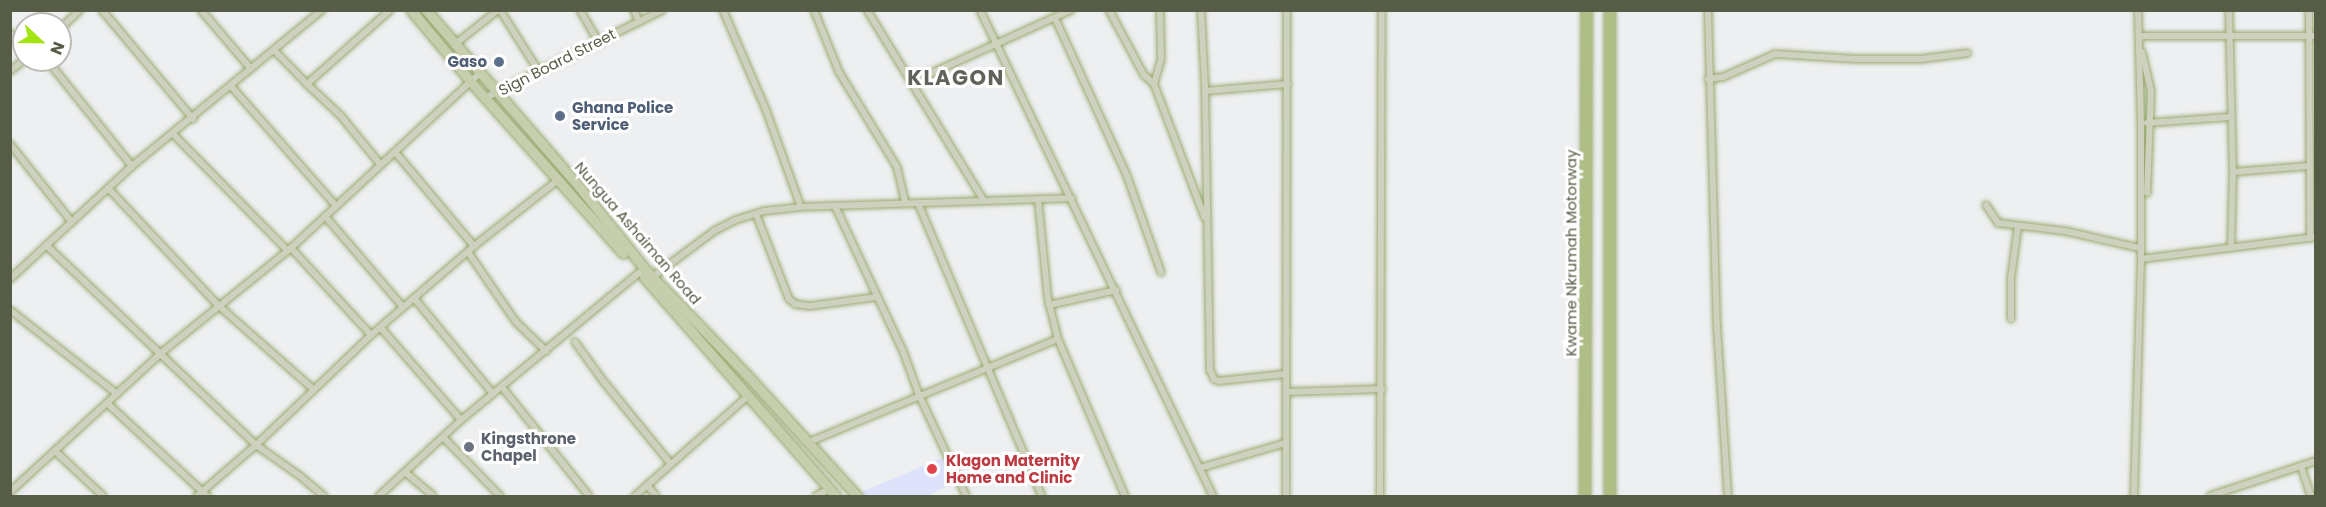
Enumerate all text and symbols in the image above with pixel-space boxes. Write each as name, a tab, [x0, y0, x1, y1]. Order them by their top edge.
north arrow	[12, 12, 72, 72]
street label: Sign Board Street	[496, 25, 618, 99]
text: N	[44, 38, 70, 58]
place label: Gaso	[447, 53, 487, 71]
marker: Gaso	[492, 55, 506, 69]
district label: KLAGON	[907, 65, 1005, 91]
place label: Ghana Police Service	[572, 98, 673, 133]
marker: Ghana Police Service	[553, 109, 567, 123]
street label: Kwame Nkrumah Motorway	[1562, 150, 1580, 356]
street label: Nungua Ashaiman Road	[571, 158, 705, 308]
place label: Kingsthrone Chapel	[481, 429, 576, 464]
marker: Kingsthrone Chapel	[462, 440, 476, 454]
place label: Klagon Maternity Home and Clinic	[946, 451, 1080, 486]
marker: Klagon Maternity Home and Clinic	[923, 460, 941, 478]

